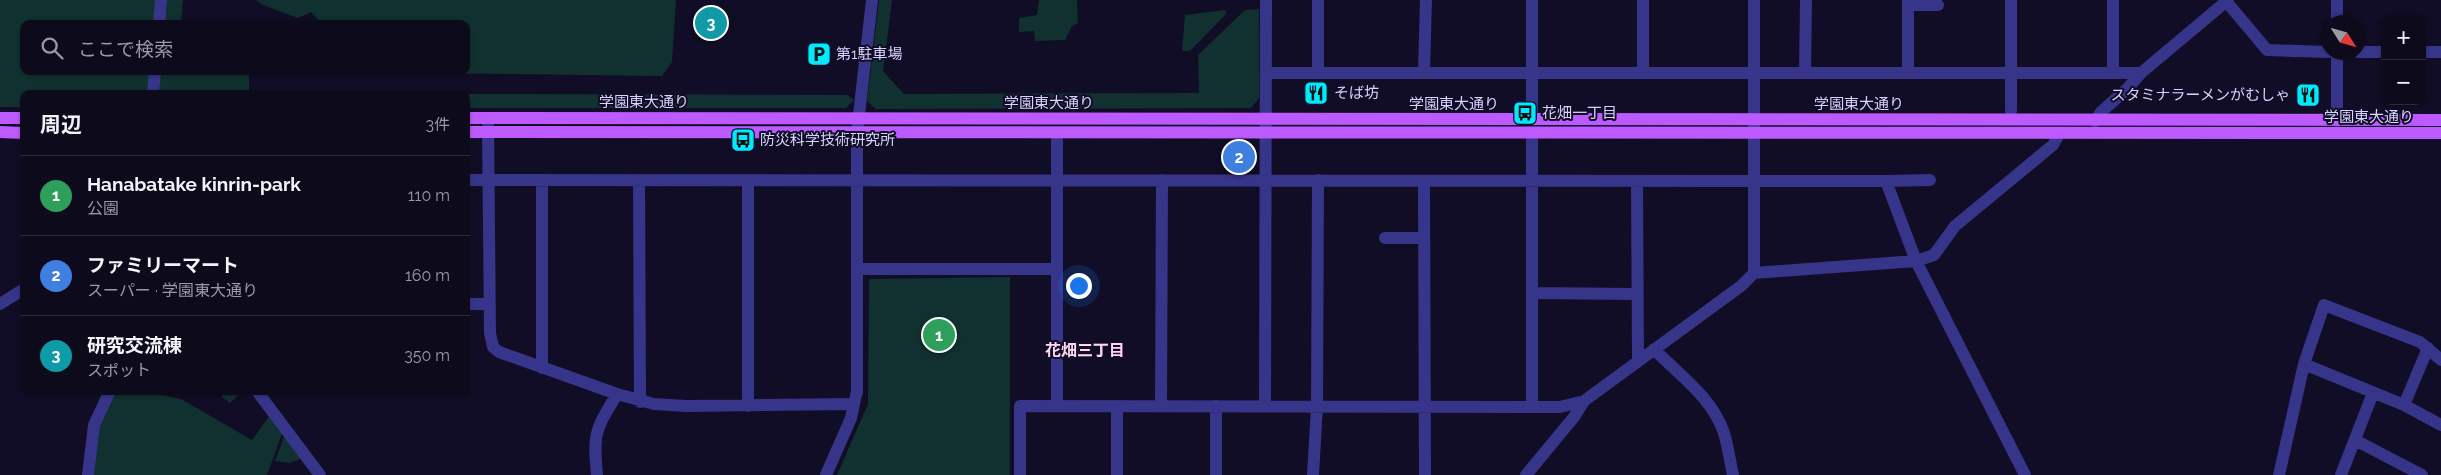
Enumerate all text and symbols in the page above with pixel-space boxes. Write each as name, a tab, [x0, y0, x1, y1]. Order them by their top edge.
pin: 3	[695, 4, 727, 42]
north arrow	[2321, 15, 2366, 60]
map controls	[2381, 15, 2426, 105]
button: +	[2381, 15, 2426, 60]
search box	[20, 20, 470, 75]
icon: search	[38, 34, 66, 62]
text: ここで検索	[78, 38, 173, 60]
parking icon: 第1駐車場	[806, 41, 832, 67]
place label: 第1駐車場	[836, 45, 902, 63]
button: −	[2381, 60, 2426, 105]
restaurant icon: そば坊	[1303, 80, 1329, 106]
restaurant icon: スタミナラーメンがむしゃ	[2295, 82, 2321, 108]
place label: そば坊	[1334, 84, 1379, 102]
place label: スタミナラーメンがむしゃ	[2111, 86, 2290, 104]
street label: 学園東大通り	[599, 93, 689, 111]
street label: 学園東大通り	[1004, 94, 1094, 112]
street label: 学園東大通り	[1409, 95, 1499, 113]
street label: 学園東大通り	[1814, 95, 1904, 113]
bus stop icon: 花畑一丁目	[1512, 100, 1538, 126]
place label: 花畑一丁目	[1542, 104, 1617, 122]
street label: 学園東大通り	[2324, 108, 2414, 126]
text: 周辺	[40, 112, 82, 137]
text: 3件	[425, 115, 450, 134]
bus stop icon: 防災科学技術研究所	[730, 127, 756, 153]
place label: 防災科学技術研究所	[760, 131, 895, 149]
pin: 2	[1223, 138, 1255, 176]
text: Hanabatake kinrin-park	[87, 173, 301, 195]
text: 1	[52, 186, 60, 205]
text: 110 m	[408, 186, 450, 205]
text: 公園	[87, 199, 119, 218]
text: ファミリーマート	[87, 254, 239, 276]
text: 2	[51, 266, 61, 285]
text: 160 m	[405, 266, 450, 285]
your location	[1066, 273, 1092, 299]
text: スーパー · 学園東大通り	[87, 281, 258, 300]
pin: 1	[923, 316, 955, 354]
text: 研究交流棟	[87, 334, 182, 356]
district label: 花畑三丁目	[1045, 341, 1125, 360]
text: 3	[52, 346, 60, 365]
text: 350 m	[404, 346, 450, 365]
text: スポット	[87, 361, 151, 380]

